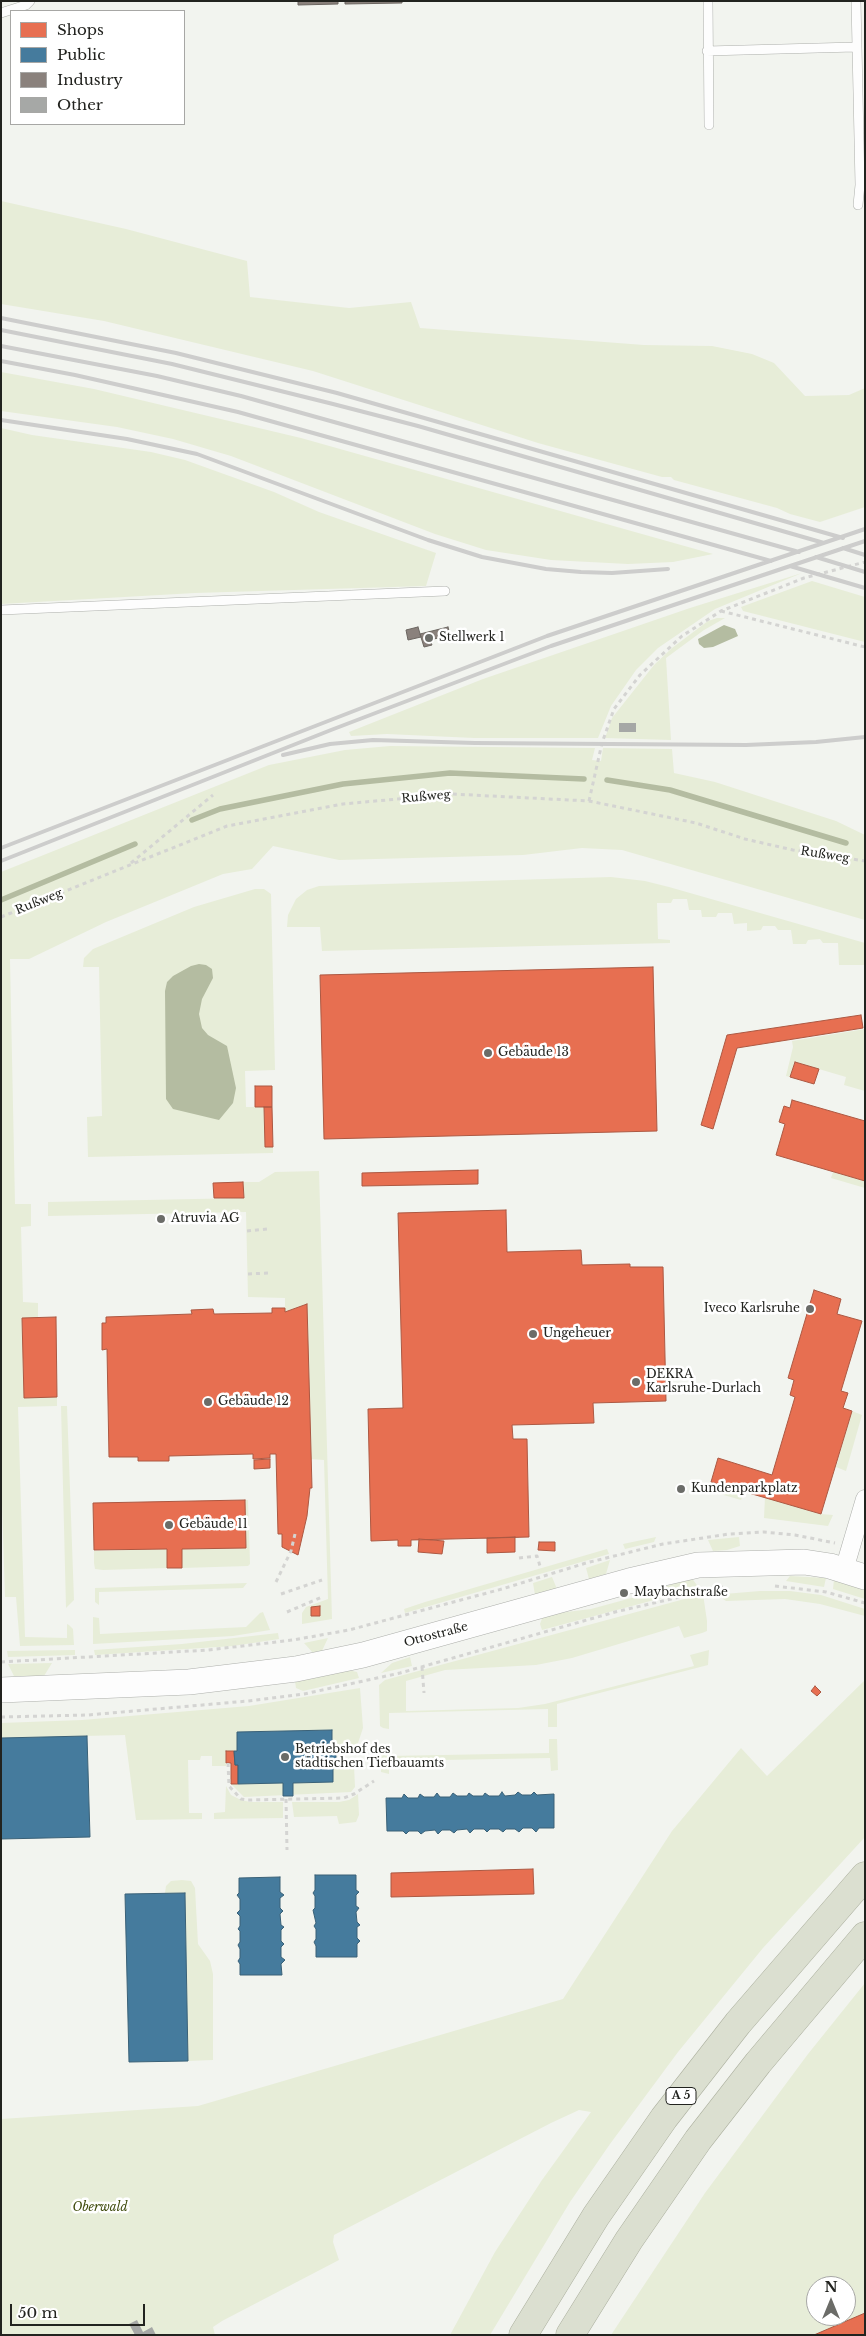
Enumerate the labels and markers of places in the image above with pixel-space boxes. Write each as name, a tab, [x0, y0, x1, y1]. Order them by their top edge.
place label: Stellwerk 1	[439, 631, 505, 645]
marker: Stellwerk 1	[423, 632, 435, 644]
place label: Gebäude 13	[498, 1046, 569, 1060]
marker: Gebäude 13	[482, 1047, 494, 1059]
place label: Atruvia AG	[171, 1212, 239, 1226]
marker: Atruvia AG	[155, 1213, 167, 1225]
place label: Iveco Karlsruhe	[704, 1302, 800, 1316]
marker: Iveco Karlsruhe	[804, 1303, 816, 1315]
place label: Ungeheuer	[543, 1327, 611, 1341]
marker: Ungeheuer	[527, 1328, 539, 1340]
place label: DEKRA Karlsruhe-Durlach	[646, 1368, 761, 1396]
marker: DEKRA Karlsruhe-Durlach	[630, 1376, 642, 1388]
place label: Gebäude 12	[218, 1395, 289, 1409]
marker: Gebäude 12	[202, 1396, 214, 1408]
place label: Kundenparkplatz	[691, 1482, 798, 1496]
marker: Kundenparkplatz	[675, 1483, 687, 1495]
place label: Gebäude 11	[179, 1518, 248, 1532]
marker: Gebäude 11	[163, 1519, 175, 1531]
place label: Maybachstraße	[634, 1586, 728, 1600]
marker: Maybachstraße	[618, 1587, 630, 1599]
place label: Betriebshof des städtischen Tiefbauamts	[295, 1743, 444, 1771]
marker: Betriebshof des städtischen Tiefbauamts	[279, 1751, 291, 1763]

